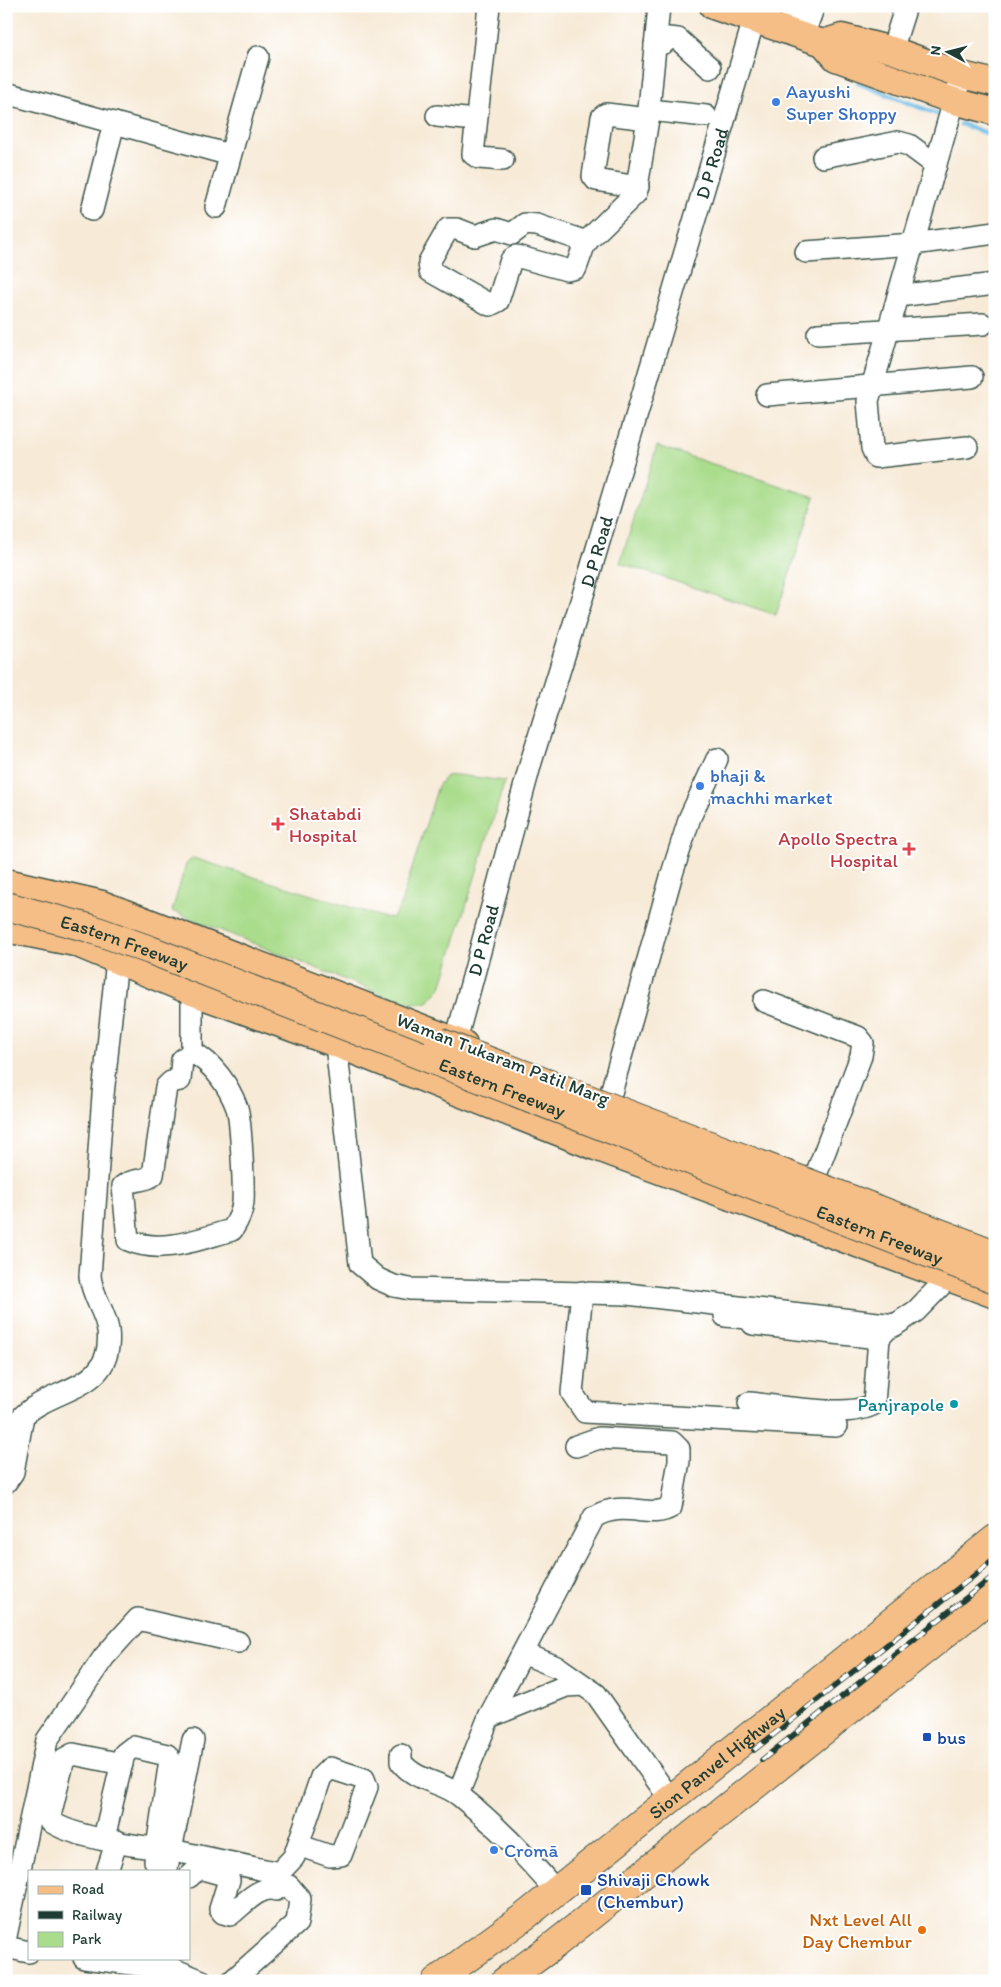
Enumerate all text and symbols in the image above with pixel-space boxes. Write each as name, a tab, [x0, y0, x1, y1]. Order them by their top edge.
north arrow	[924, 28, 974, 78]
text: N	[927, 45, 945, 56]
place label: Aayushi Super Shoppy	[786, 80, 897, 125]
marker: Aayushi Super Shoppy	[770, 96, 782, 108]
street label: D P Road	[690, 124, 733, 201]
street label: D P Road	[575, 512, 618, 590]
place label: bhaji & machhi market	[710, 764, 833, 809]
marker: bhaji & machhi market	[694, 780, 706, 792]
place label: Shatabdi Hospital	[289, 802, 362, 847]
marker: Shatabdi Hospital	[271, 817, 285, 831]
place label: Apollo Spectra Hospital	[778, 827, 899, 872]
marker: Apollo Spectra Hospital	[902, 842, 916, 856]
street label: D P Road	[462, 901, 504, 978]
street label: Eastern Freeway	[58, 909, 192, 975]
street label: Waman Tukaram Patil Marg	[393, 1008, 613, 1110]
street label: Eastern Freeway	[436, 1052, 569, 1122]
street label: Eastern Freeway	[813, 1199, 947, 1269]
place label: Panjrapole	[857, 1393, 944, 1416]
marker: Panjrapole	[948, 1398, 960, 1410]
street label: Sion Panvel Highway	[644, 1701, 790, 1824]
place label: bus	[937, 1726, 966, 1749]
marker: bus	[921, 1731, 933, 1743]
place label: Cromā	[504, 1839, 559, 1862]
marker: Cromā	[488, 1844, 500, 1856]
place label: Shivaji Chowk (Chembur)	[597, 1868, 710, 1913]
legend	[28, 1870, 190, 1960]
text: Road	[72, 1880, 105, 1898]
marker: Shivaji Chowk (Chembur)	[579, 1883, 593, 1897]
text: Railway	[72, 1906, 122, 1924]
place label: Nxt Level All Day Chembur	[802, 1908, 913, 1953]
marker: Nxt Level All Day Chembur	[916, 1924, 928, 1936]
text: Park	[72, 1930, 102, 1948]

